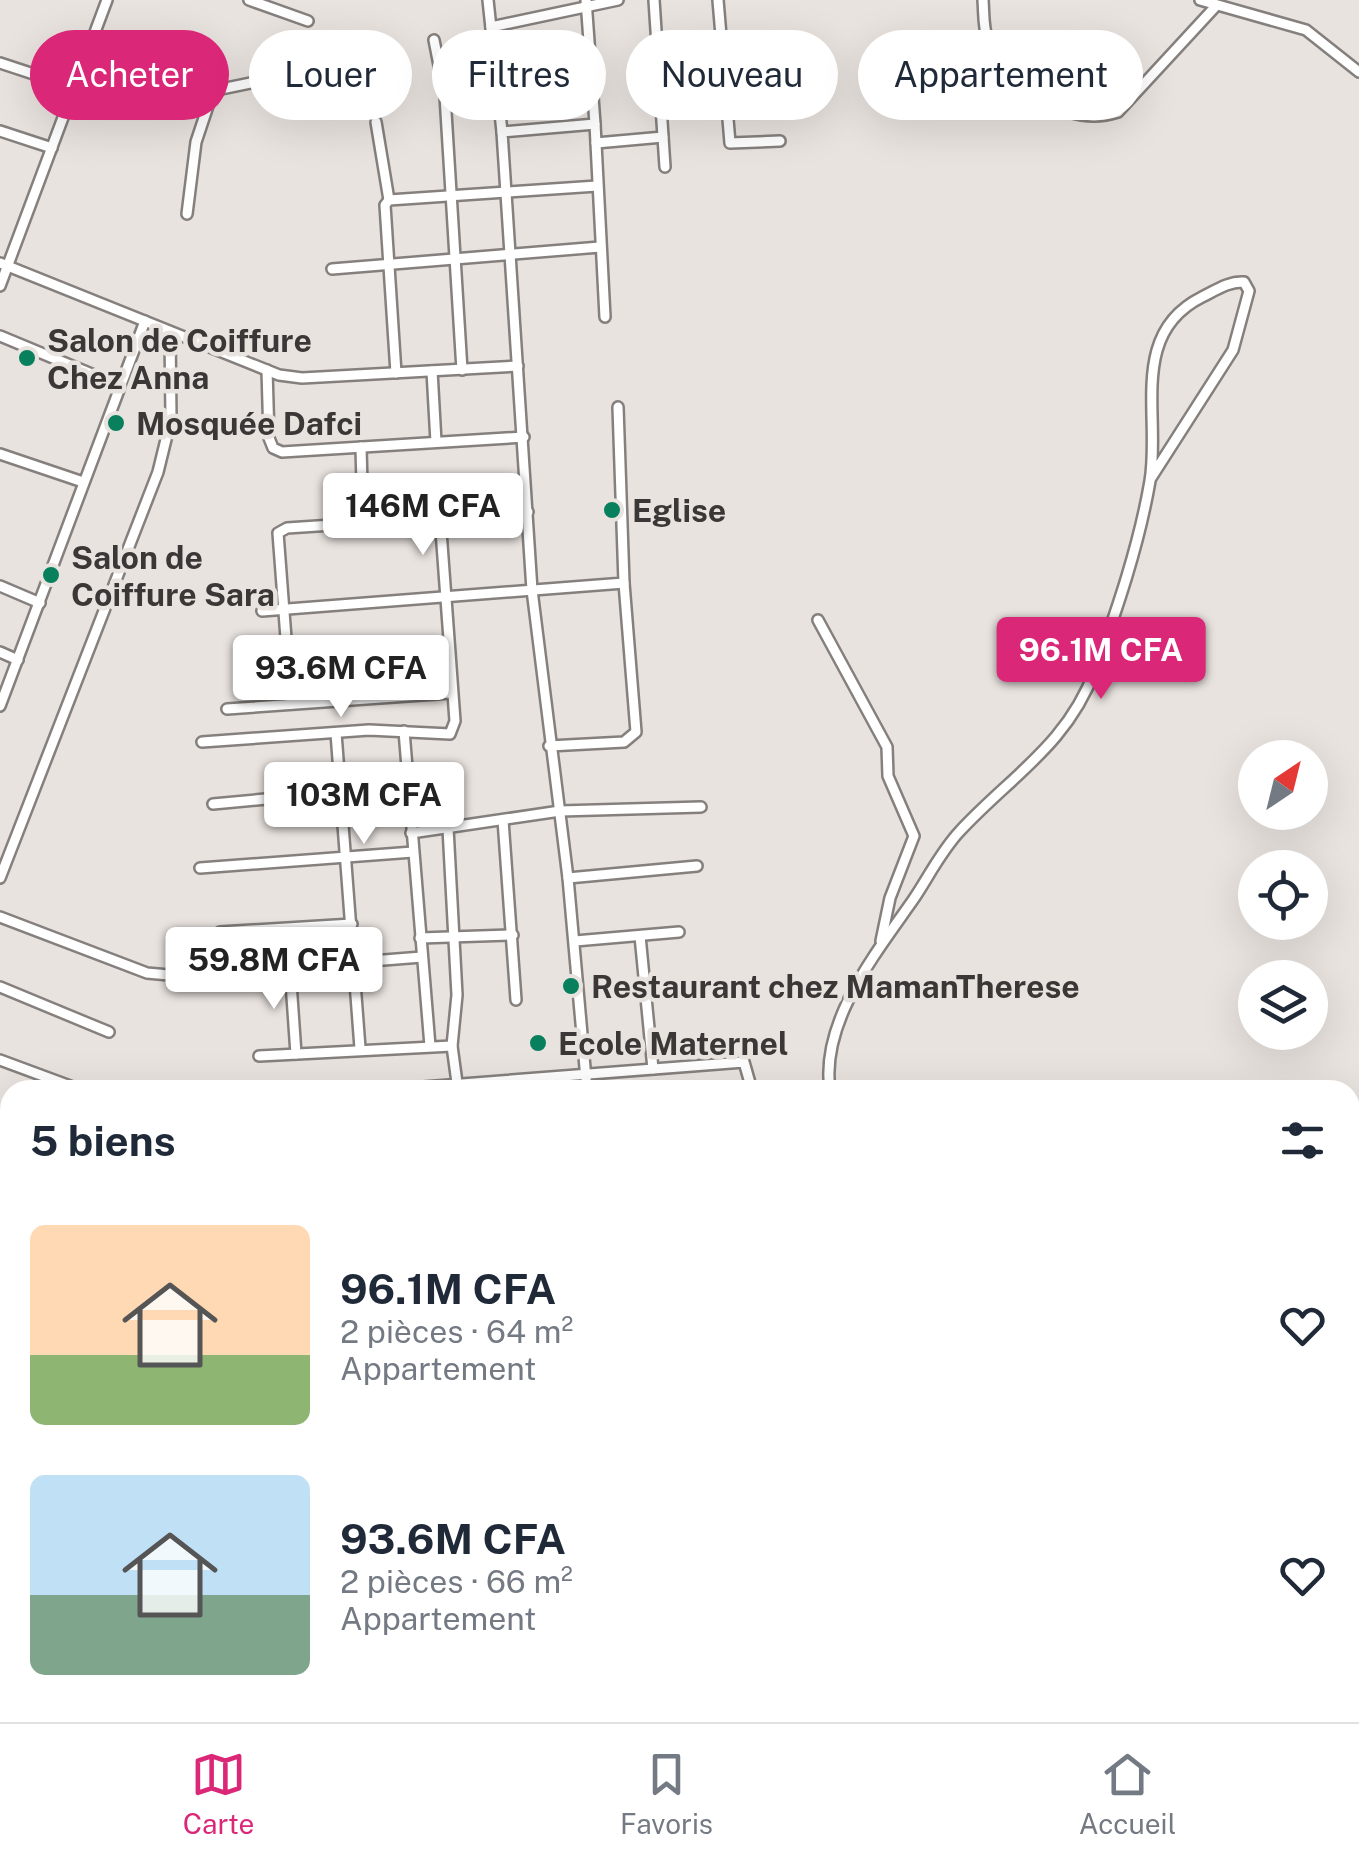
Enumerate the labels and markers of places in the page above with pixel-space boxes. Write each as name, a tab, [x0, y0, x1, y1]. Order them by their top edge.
place label: Salon de Coiffure Chez Anna	[47, 322, 312, 396]
marker: Salon de Coiffure Chez Anna	[16, 347, 38, 369]
place label: Mosquée Dafci	[136, 405, 362, 442]
marker: Mosquée Dafci	[105, 412, 127, 434]
pin: 146M CFA	[320, 473, 526, 558]
place label: Eglise	[632, 492, 726, 529]
marker: Eglise	[601, 499, 623, 521]
place label: Salon de Coiffure Sara	[71, 539, 275, 613]
marker: Salon de Coiffure Sara	[40, 564, 62, 586]
pin: 96.1M CFA	[987, 617, 1215, 702]
pin: 93.6M CFA	[227, 635, 455, 720]
pin: 103M CFA	[261, 762, 467, 847]
pin: 59.8M CFA	[160, 927, 388, 1012]
place label: Restaurant chez MamanTherese	[591, 968, 1080, 1005]
marker: Restaurant chez MamanTherese	[560, 975, 582, 997]
place label: Ecole Maternel	[558, 1025, 788, 1062]
marker: Ecole Maternel	[527, 1032, 549, 1054]

